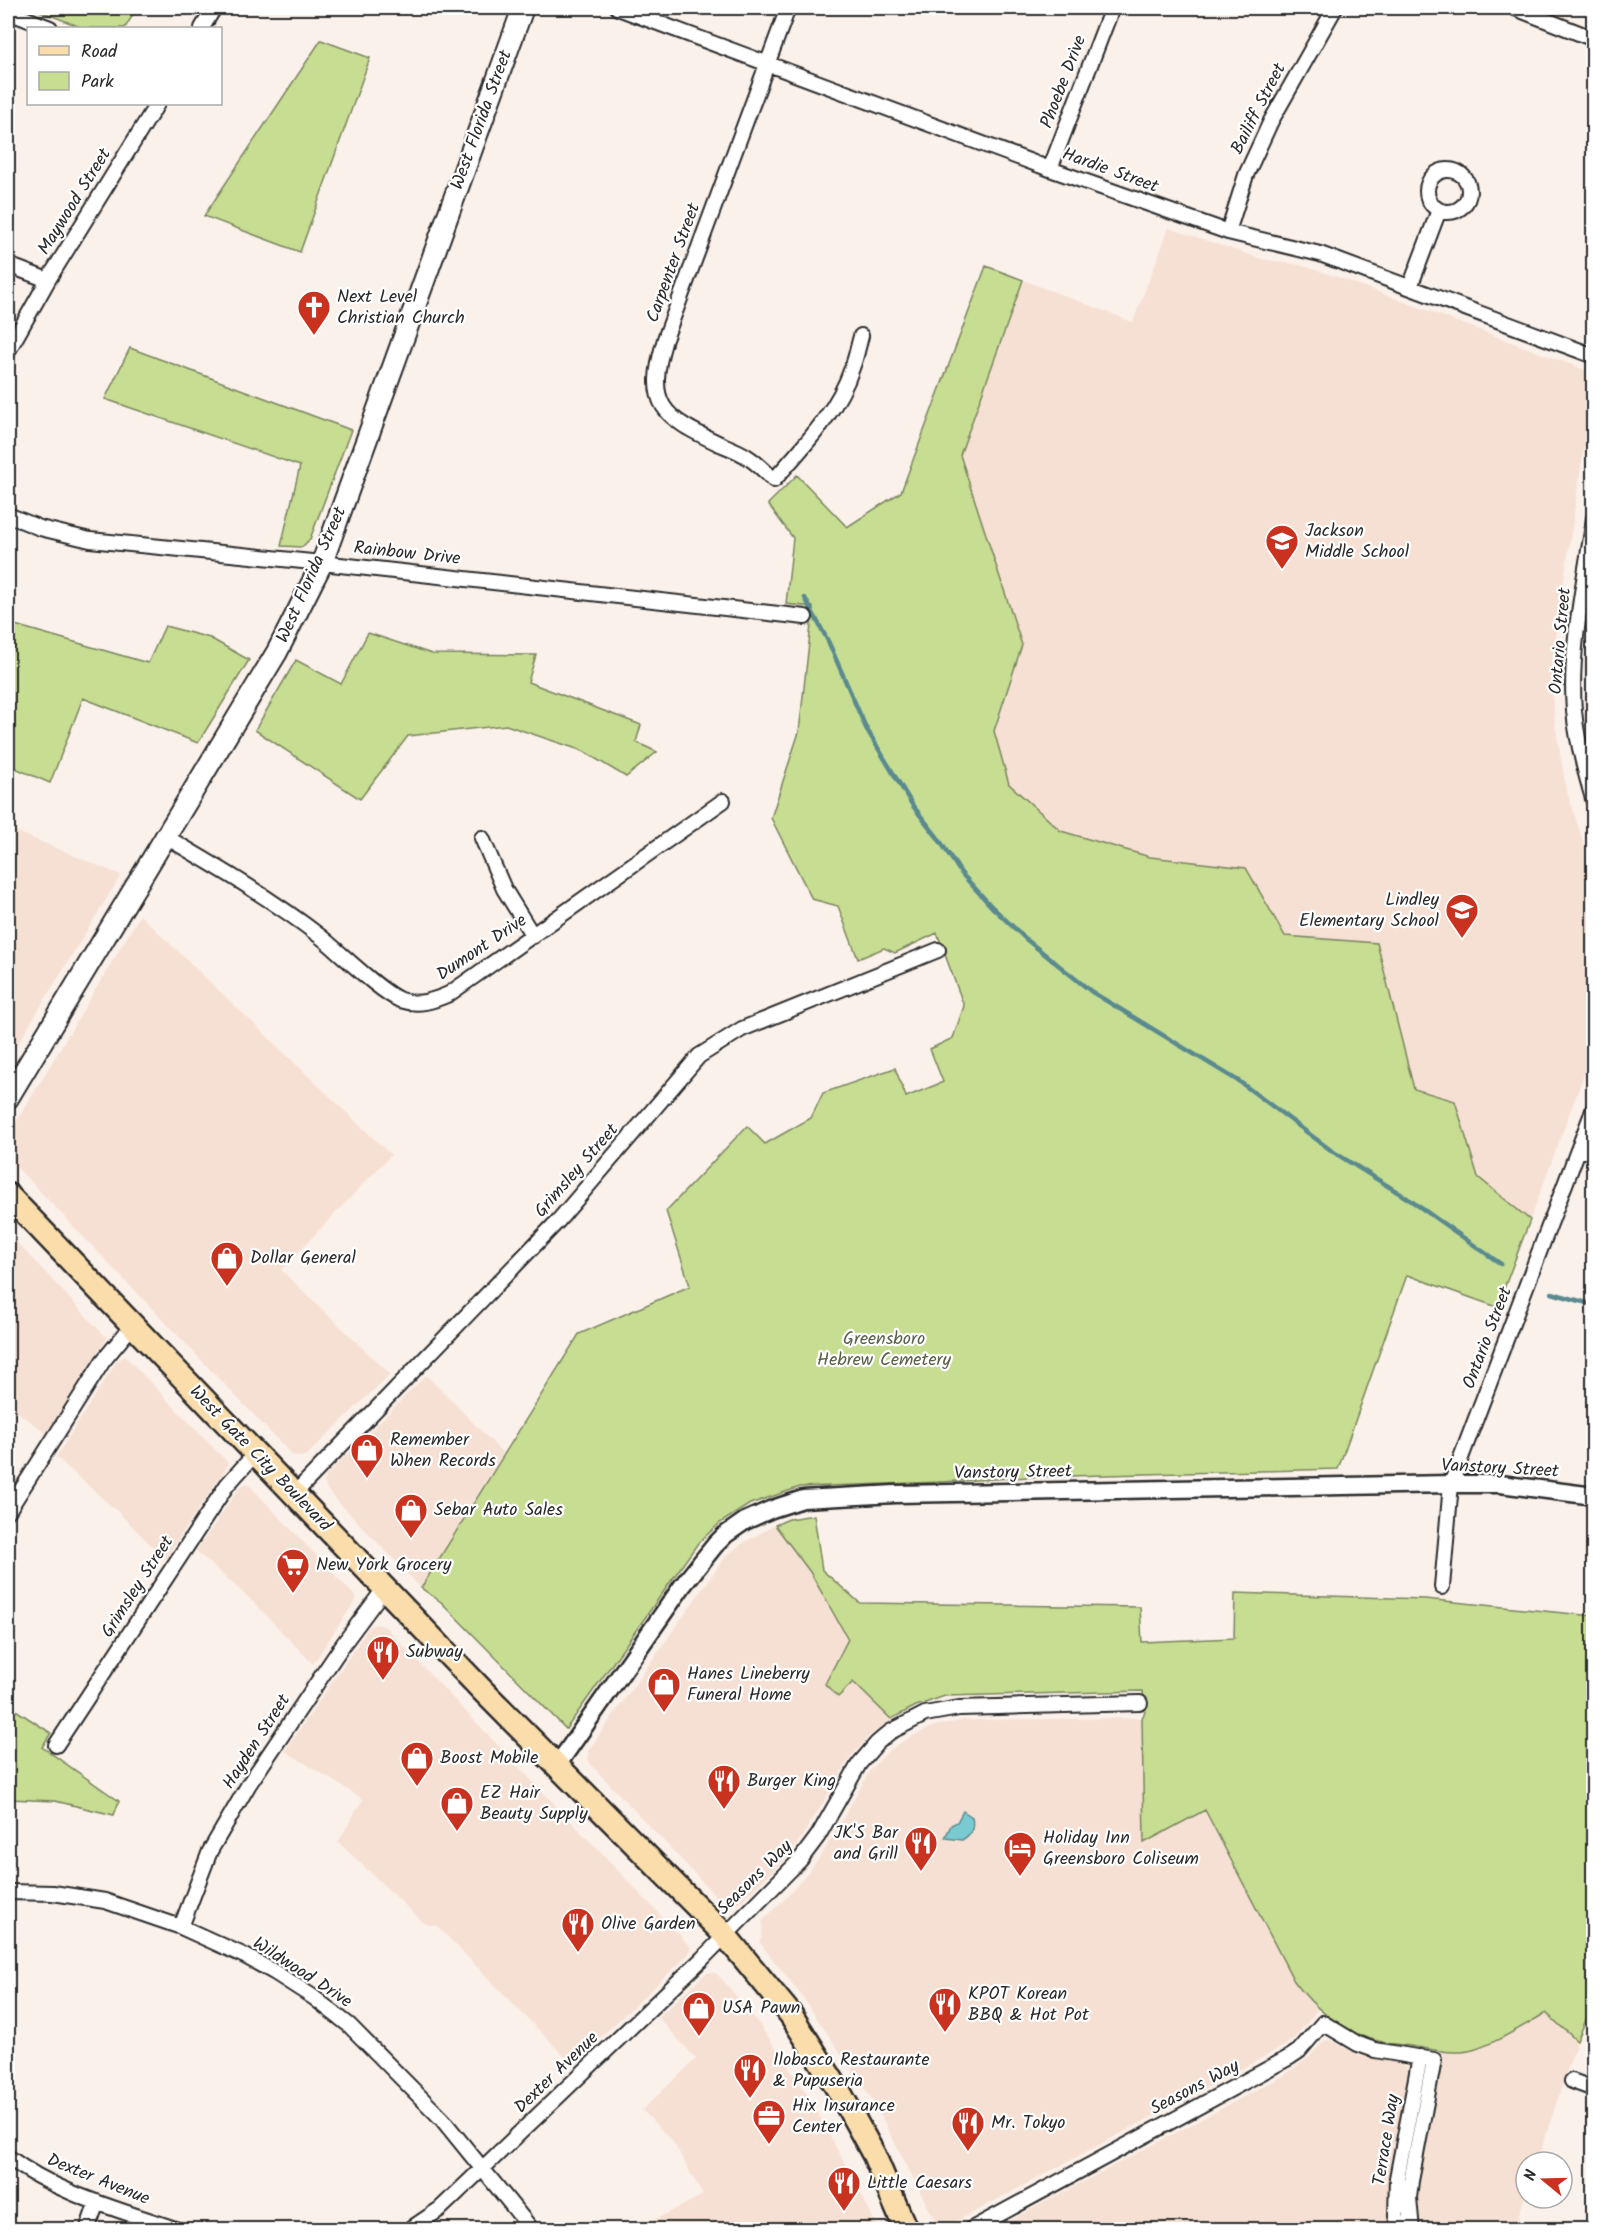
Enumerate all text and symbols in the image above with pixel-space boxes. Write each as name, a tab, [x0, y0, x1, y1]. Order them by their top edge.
legend	[27, 27, 222, 105]
street label: Phoebe Drive	[1033, 31, 1095, 133]
text: Road	[81, 38, 118, 67]
street label: West Florida Street	[443, 45, 521, 194]
street label: Bailiff Street	[1224, 57, 1295, 160]
text: Park	[81, 68, 114, 97]
street label: Hardie Street	[1058, 140, 1163, 202]
street label: Maywood Street	[31, 142, 120, 261]
street label: Carpenter Street	[639, 198, 709, 327]
place label: Next Level Christian Church	[337, 283, 465, 333]
church icon: Next Level Christian Church	[296, 289, 332, 336]
street label: West Florida Street	[269, 501, 355, 648]
place label: Jackson Middle School	[1305, 517, 1410, 567]
school or university icon: Jackson Middle School	[1264, 523, 1300, 570]
street label: Rainbow Drive	[352, 534, 462, 574]
street label: Ontario Street	[1542, 585, 1580, 696]
place label: Lindley Elementary School	[1299, 886, 1440, 936]
school or university icon: Lindley Elementary School	[1444, 892, 1480, 939]
street label: Dumont Drive	[431, 907, 533, 989]
street label: Grimsley Street	[528, 1117, 627, 1225]
shop icon: Dollar General	[209, 1240, 245, 1287]
place label: Dollar General	[250, 1244, 356, 1273]
street label: Ontario Street	[1455, 1282, 1521, 1393]
park label: Greensboro Hebrew Cemetery	[817, 1325, 951, 1375]
street label: West Gate City Boulevard	[182, 1379, 339, 1540]
place label: Remember When Records	[390, 1426, 496, 1476]
shop icon: Remember When Records	[349, 1432, 385, 1479]
street label: Vanstory Street	[1440, 1451, 1561, 1487]
street label: Vanstory Street	[954, 1457, 1073, 1489]
shop icon: Sebar Auto Sales	[393, 1492, 429, 1539]
place label: Sebar Auto Sales	[434, 1496, 563, 1525]
street label: Grimsley Street	[94, 1529, 183, 1644]
supermarket icon: New York Grocery	[275, 1547, 311, 1594]
place label: New York Grocery	[316, 1551, 452, 1580]
restaurant icon: Subway	[365, 1634, 401, 1681]
place label: Subway	[406, 1638, 463, 1667]
place label: Hanes Lineberry Funeral Home	[687, 1660, 810, 1710]
shop icon: Hanes Lineberry Funeral Home	[646, 1666, 682, 1713]
street label: Hayden Street	[215, 1688, 299, 1795]
shop icon: Boost Mobile	[399, 1740, 435, 1787]
place label: Boost Mobile	[440, 1744, 538, 1773]
restaurant icon: Burger King	[706, 1763, 742, 1810]
place label: Burger King	[747, 1767, 836, 1796]
place label: EZ Hair Beauty Supply	[480, 1779, 588, 1829]
shop icon: EZ Hair Beauty Supply	[439, 1785, 475, 1832]
place label: JK'S Bar and Grill	[834, 1819, 899, 1869]
place label: Holiday Inn Greensboro Coliseum	[1043, 1824, 1199, 1874]
restaurant icon: JK'S Bar and Grill	[903, 1825, 939, 1872]
hotel icon: Holiday Inn Greensboro Coliseum	[1002, 1830, 1038, 1877]
street label: Seasons Way	[710, 1833, 800, 1923]
restaurant icon: Olive Garden	[560, 1906, 596, 1953]
place label: Olive Garden	[601, 1910, 696, 1939]
street label: Wildwood Drive	[246, 1930, 358, 2016]
place label: KPOT Korean BBQ & Hot Pot	[968, 1980, 1090, 2030]
restaurant icon: KPOT Korean BBQ & Hot Pot	[927, 1986, 963, 2033]
shop icon: USA Pawn	[681, 1990, 717, 2037]
place label: USA Pawn	[722, 1994, 800, 2023]
street label: Dexter Avenue	[508, 2025, 606, 2121]
place label: Ilobasco Restaurante & Pupuseria	[773, 2046, 930, 2096]
restaurant icon: Ilobasco Restaurante & Pupuseria	[732, 2052, 768, 2099]
street label: Seasons Way	[1145, 2052, 1245, 2124]
place label: Hix Insurance Center	[792, 2092, 895, 2142]
street label: Terrace Way	[1365, 2092, 1409, 2188]
office icon: Hix Insurance Center	[751, 2098, 787, 2145]
restaurant icon: Mr. Tokyo	[950, 2105, 986, 2152]
place label: Mr. Tokyo	[991, 2109, 1065, 2138]
street label: Dexter Avenue	[42, 2146, 154, 2214]
north arrow	[1514, 2150, 1574, 2210]
restaurant icon: Little Caesars	[826, 2165, 862, 2212]
text: N	[1518, 2167, 1545, 2184]
place label: Little Caesars	[867, 2169, 972, 2198]

